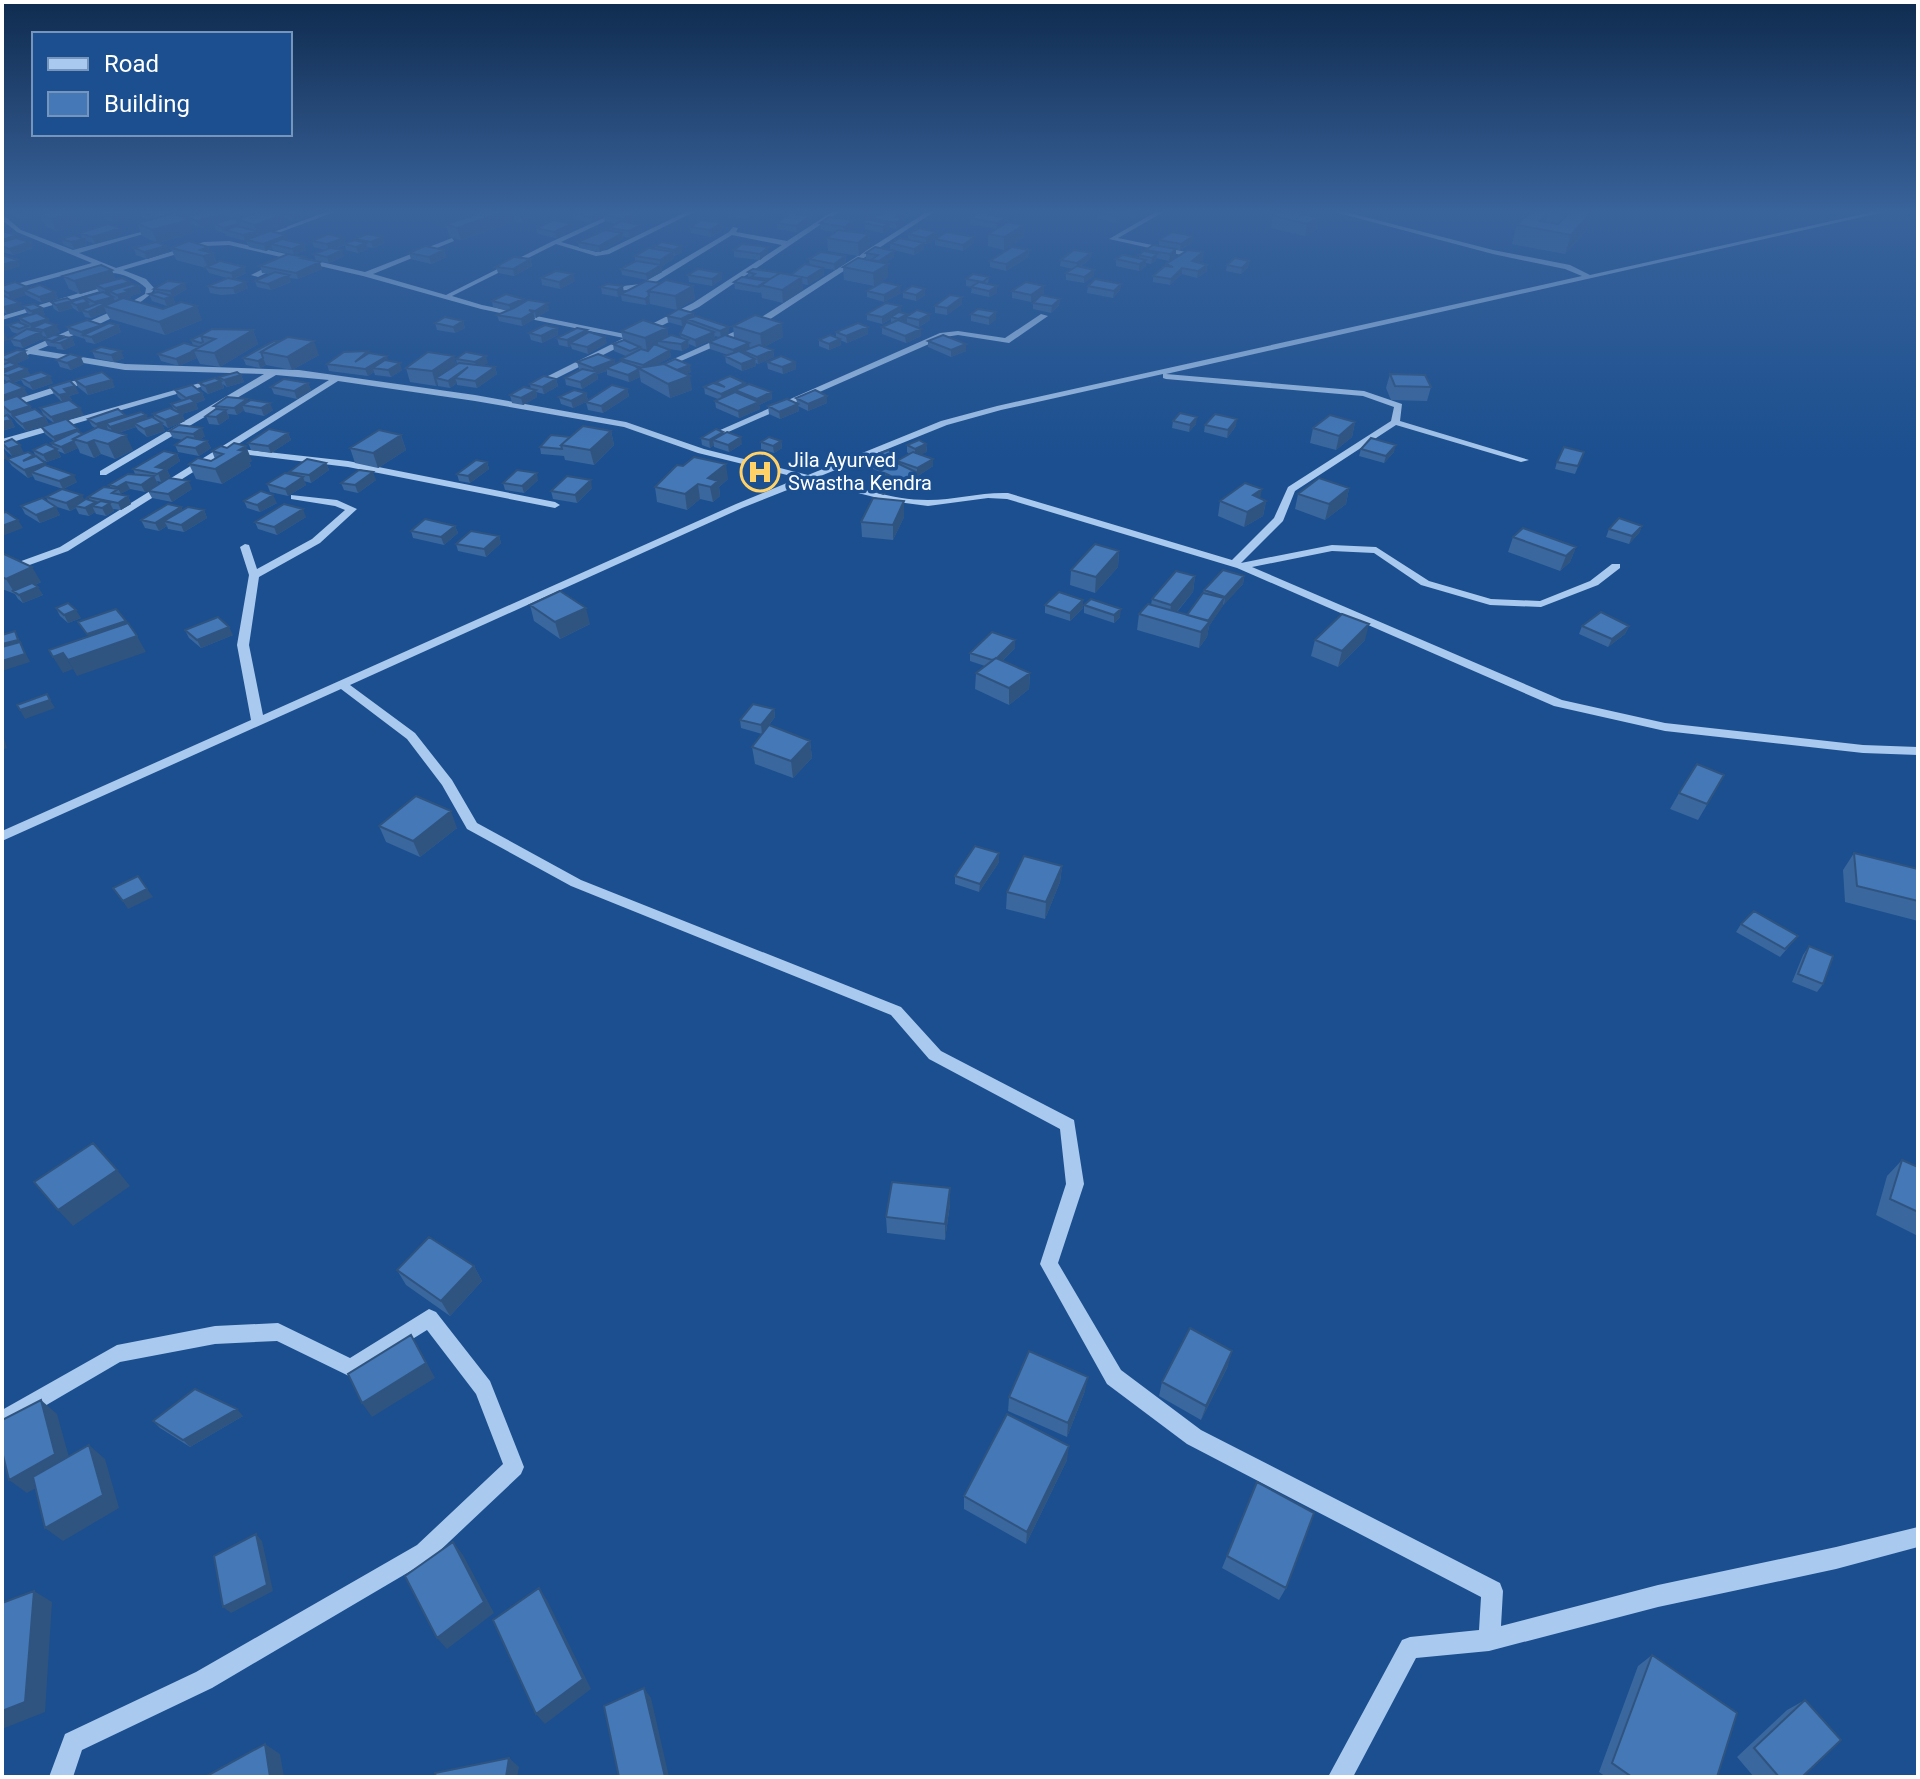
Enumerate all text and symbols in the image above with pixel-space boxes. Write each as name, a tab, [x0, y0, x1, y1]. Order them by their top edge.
legend	[32, 32, 292, 136]
text: Road	[104, 50, 159, 78]
text: Building	[104, 90, 190, 118]
place label: Jila Ayurved Swastha Kendra	[788, 448, 932, 495]
hospital icon: Jila Ayurved Swastha Kendra	[739, 451, 781, 493]

